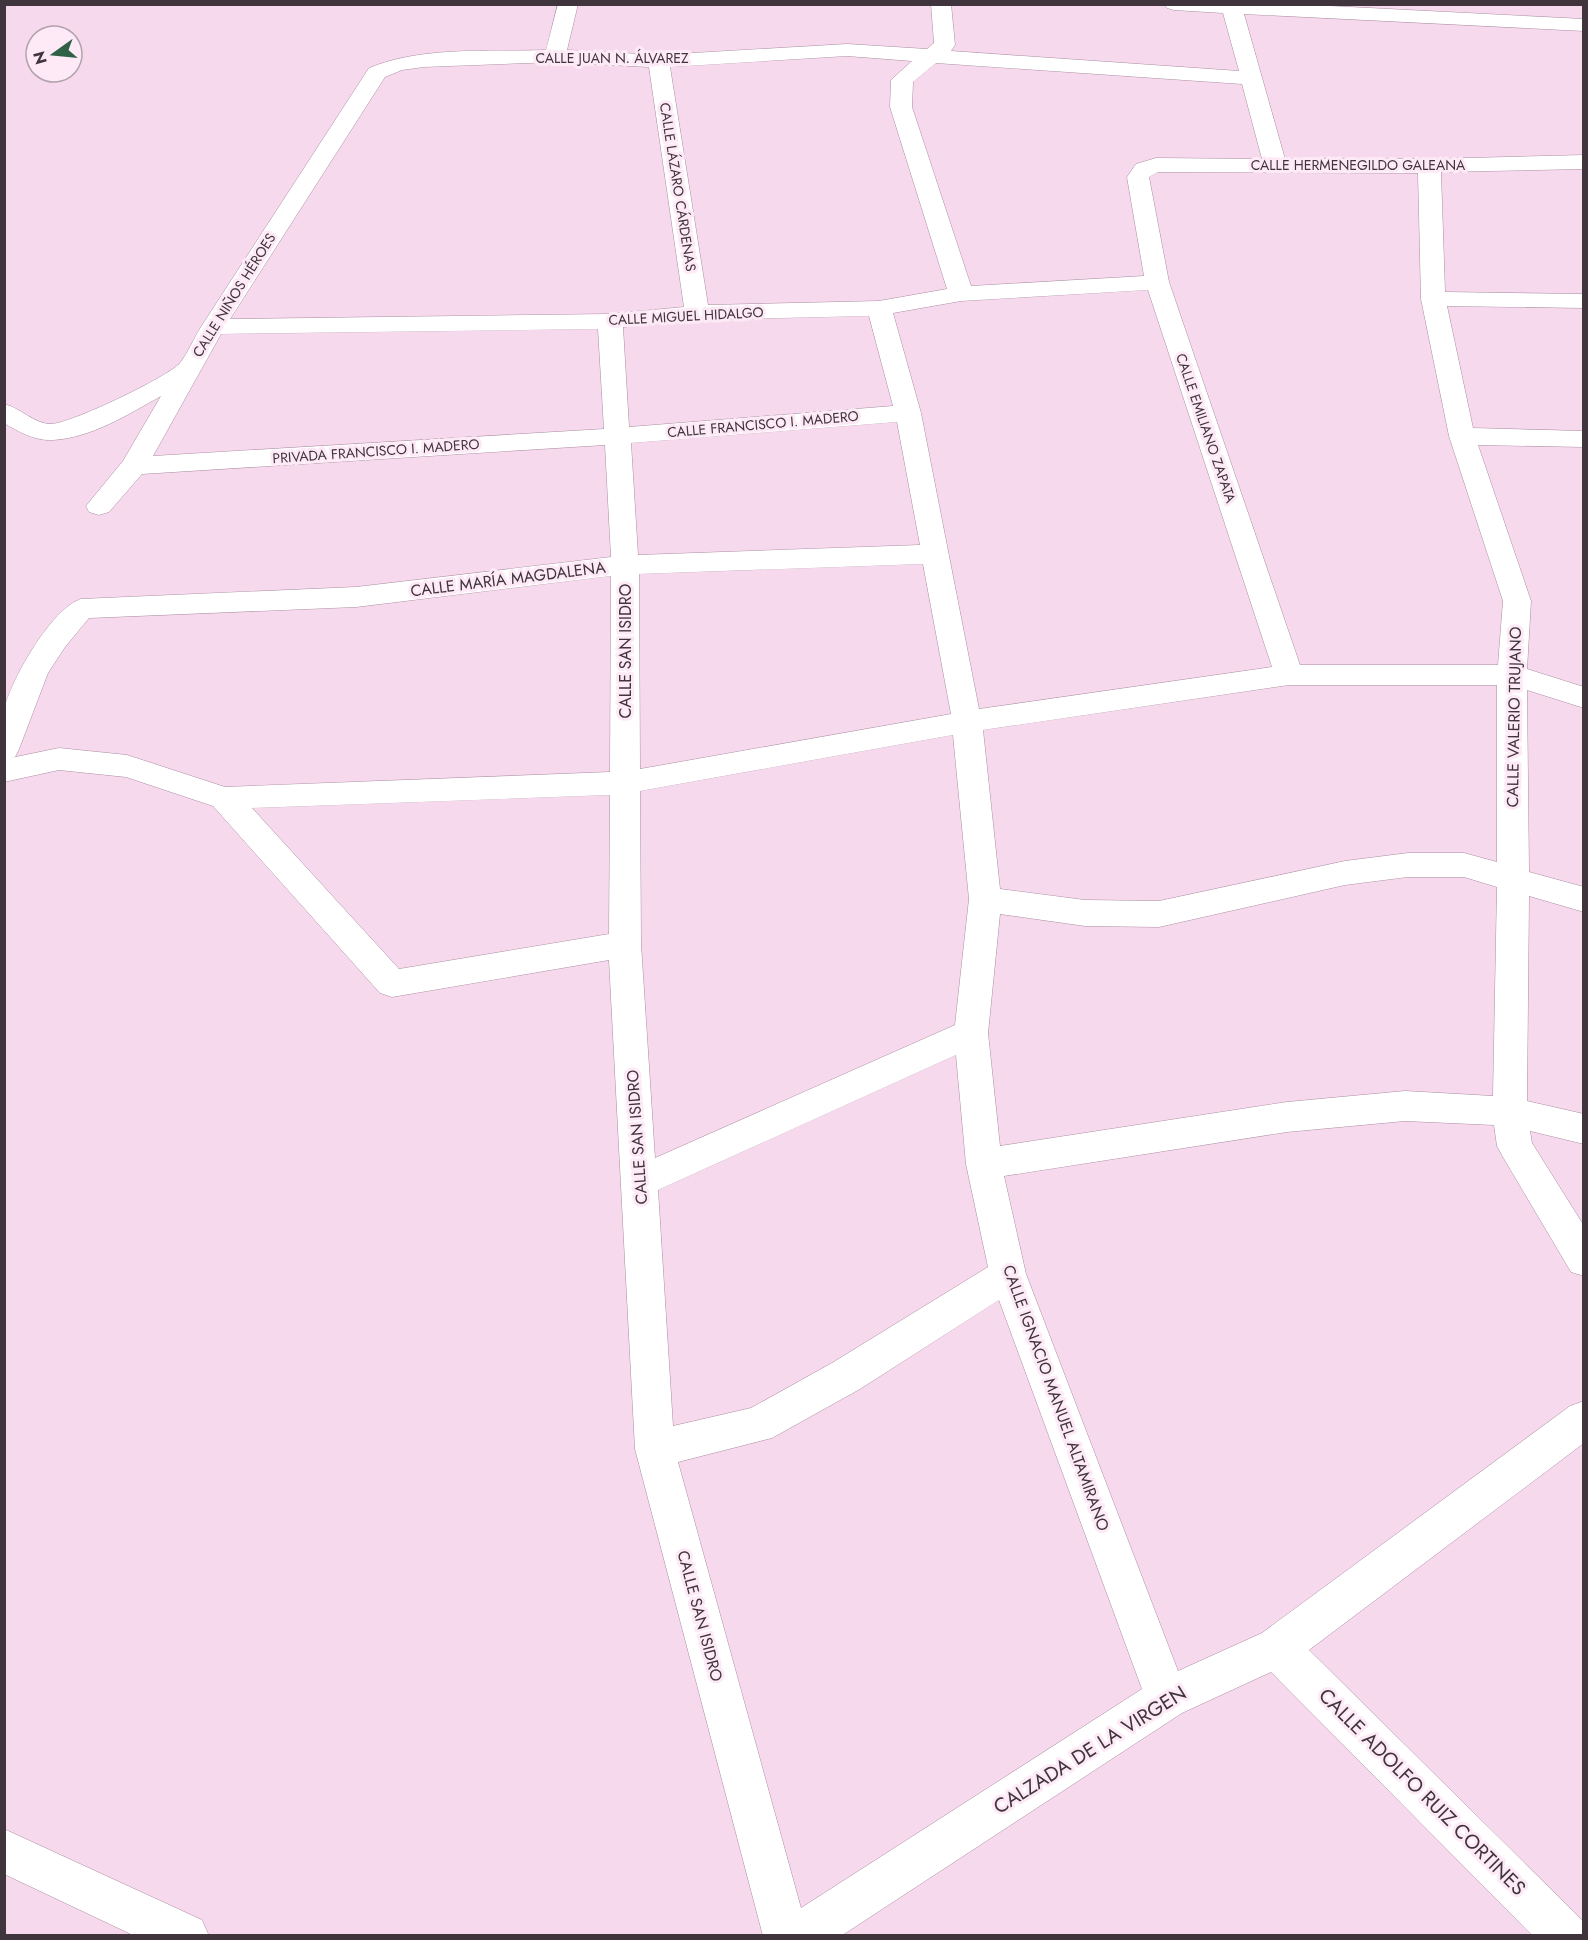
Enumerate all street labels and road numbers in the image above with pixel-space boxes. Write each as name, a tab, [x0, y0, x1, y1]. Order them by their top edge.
street label: CALLE JUAN N. ÁLVAREZ	[535, 48, 689, 68]
street label: CALLE LÁZARO CÁRDENAS	[655, 101, 701, 273]
street label: CALLE HERMENEGILDO GALEANA	[1251, 155, 1466, 175]
street label: CALLE NIÑOS HÉROES	[188, 229, 281, 361]
street label: CALLE MIGUEL HIDALGO	[608, 302, 764, 330]
street label: CALLE EMILIANO ZAPATA	[1171, 351, 1241, 506]
street label: CALLE FRANCISCO I. MADERO	[666, 406, 860, 442]
street label: PRIVADA FRANCISCO I. MADERO	[272, 434, 480, 468]
street label: CALLE MARÍA MAGDALENA	[409, 556, 607, 602]
street label: CALLE SAN ISIDRO	[614, 584, 637, 718]
street label: CALLE VALERIO TRUJANO	[1501, 626, 1527, 808]
street label: CALLE SAN ISIDRO	[621, 1069, 653, 1205]
street label: CALLE IGNACIO MANUEL ALTAMIRANO	[997, 1262, 1115, 1534]
street label: CALLE SAN ISIDRO	[671, 1548, 729, 1684]
street label: CALZADA DE LA VIRGEN	[988, 1679, 1192, 1821]
street label: CALLE ADOLFO RUIZ CORTINES	[1312, 1682, 1532, 1902]

